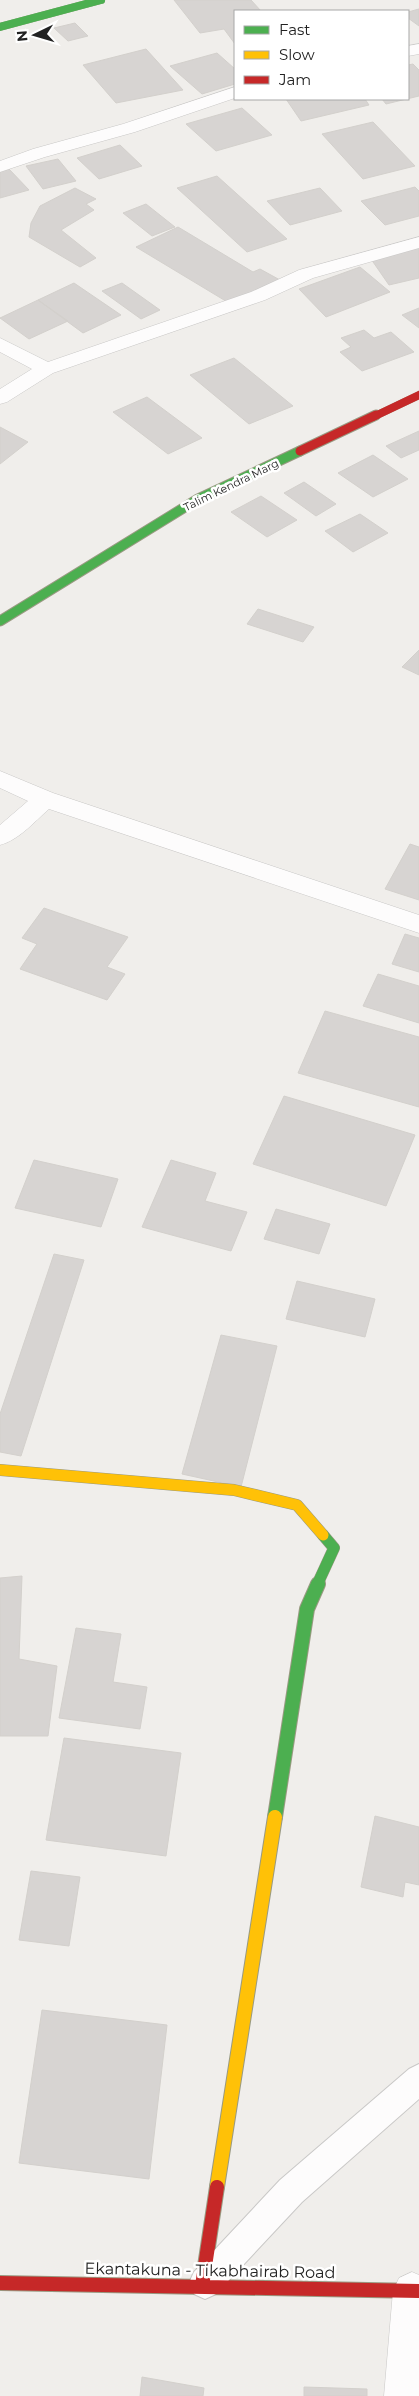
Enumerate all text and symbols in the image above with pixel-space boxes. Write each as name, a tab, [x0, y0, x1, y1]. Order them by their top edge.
north arrow	[10, 10, 60, 60]
legend	[234, 10, 409, 100]
text: Fast	[279, 20, 310, 39]
text: N	[13, 30, 32, 43]
text: Slow	[279, 45, 315, 64]
text: Jam	[278, 70, 311, 89]
street label: Talim Kendra Marg	[181, 456, 281, 514]
street label: Ekantakuna - Tikabhairab Road	[84, 2259, 336, 2282]

